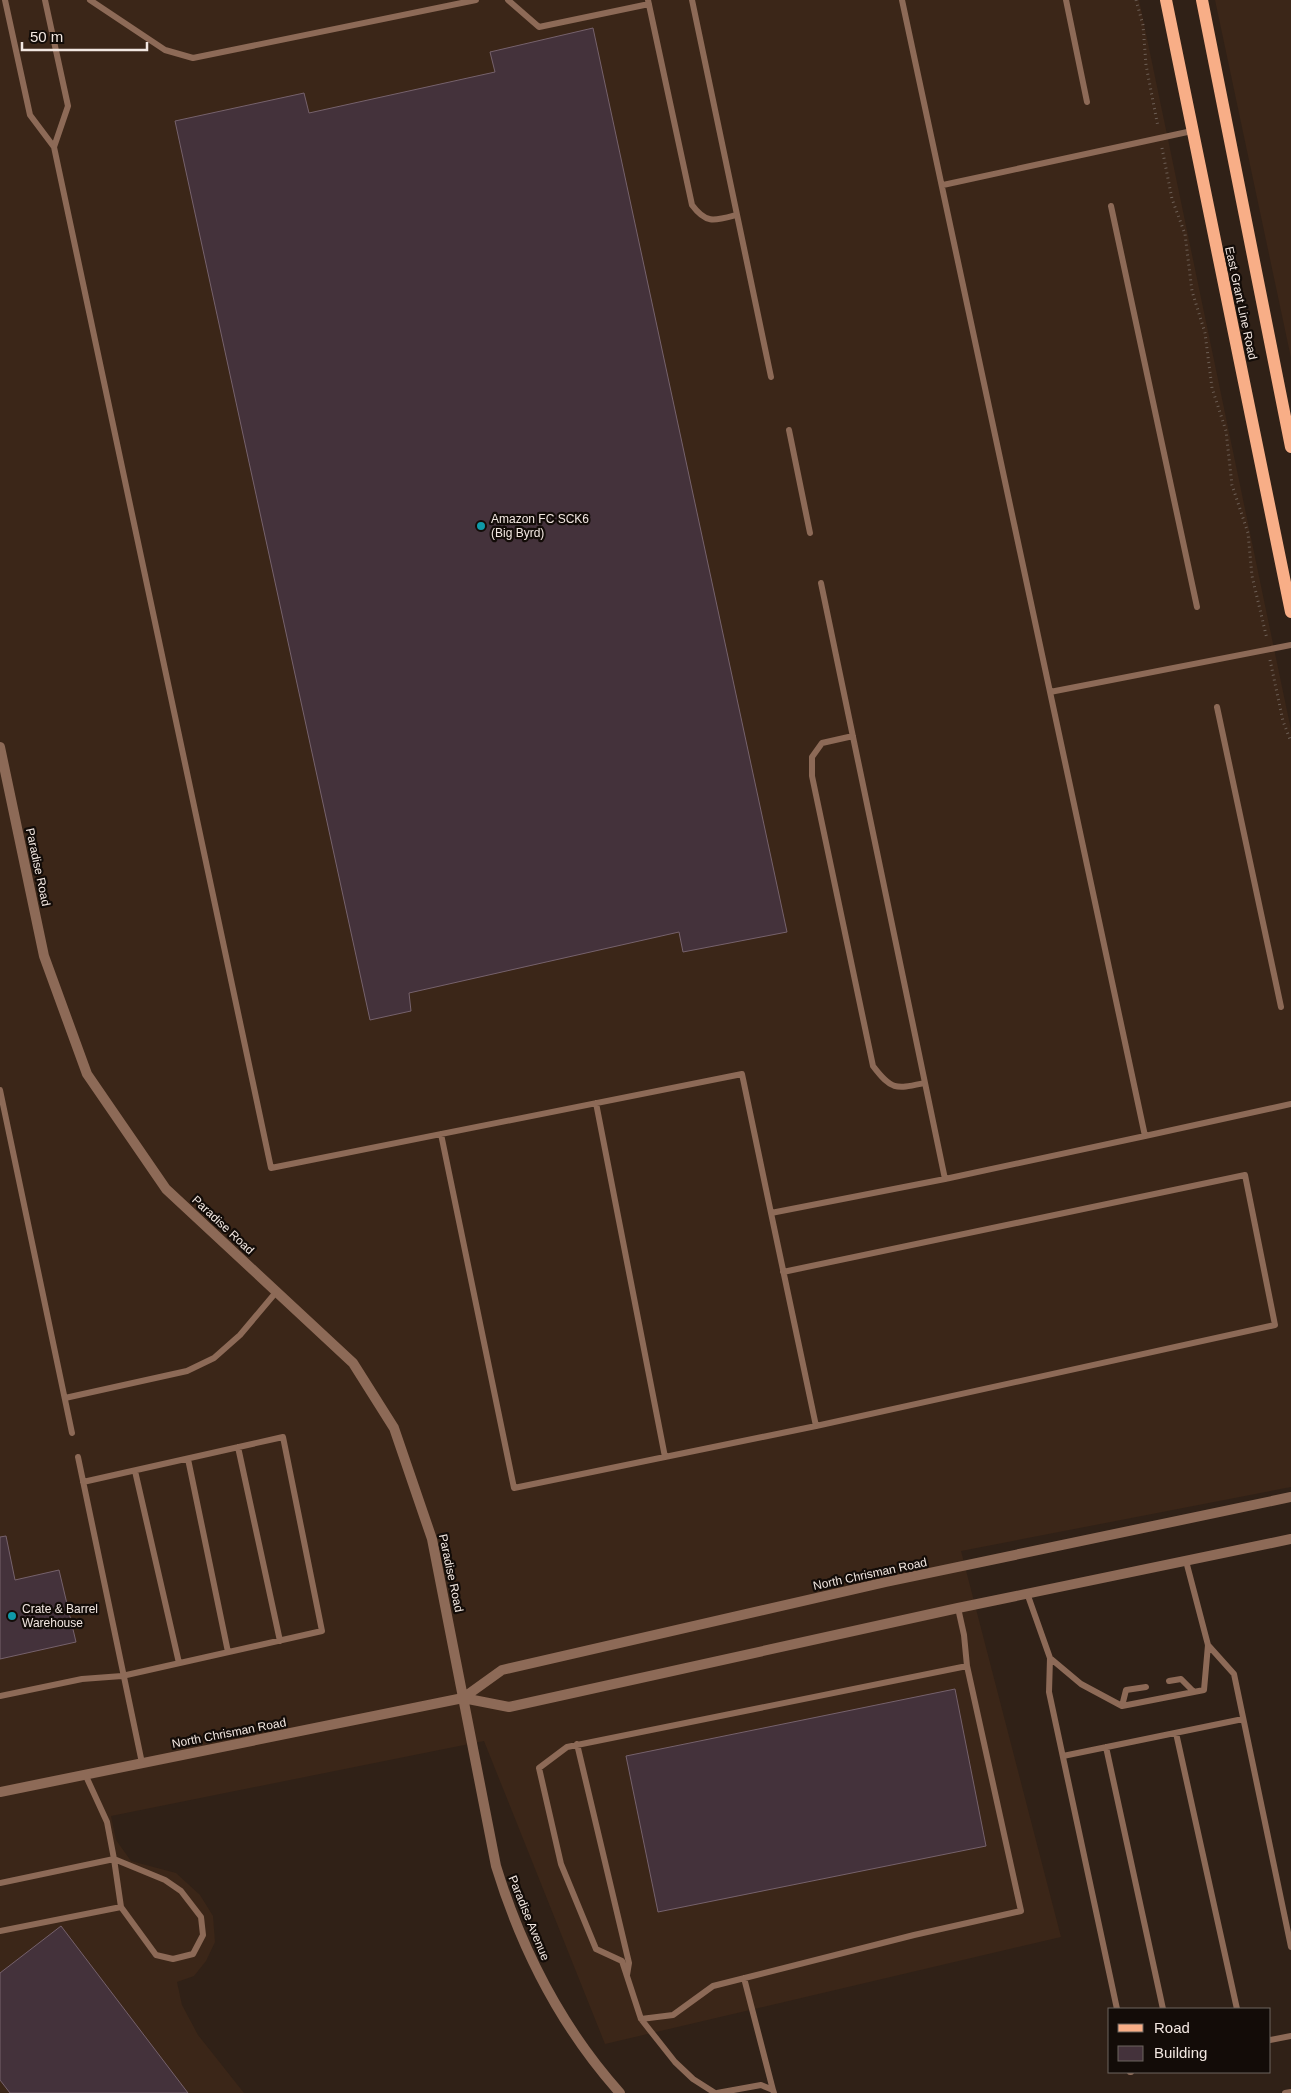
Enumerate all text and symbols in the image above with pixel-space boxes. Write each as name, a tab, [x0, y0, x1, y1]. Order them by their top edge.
scale bar	[22, 20, 148, 52]
text: 50 m	[30, 28, 63, 45]
street label: East Grant Line Road	[1222, 245, 1260, 361]
place label: Amazon FC SCK6 (Big Byrd)	[491, 512, 589, 540]
marker: Amazon FC SCK6 (Big Byrd)	[475, 520, 487, 532]
street label: Paradise Road	[23, 827, 53, 907]
street label: Paradise Road	[189, 1193, 257, 1257]
street label: Paradise Road	[436, 1533, 466, 1613]
street label: North Chrisman Road	[812, 1555, 928, 1593]
place label: Crate & Barrel Warehouse	[22, 1602, 98, 1630]
marker: Crate & Barrel Warehouse	[6, 1610, 18, 1622]
street label: North Chrisman Road	[171, 1715, 287, 1751]
street label: Paradise Avenue	[506, 1873, 553, 1963]
legend	[1108, 2008, 1271, 2073]
text: Road	[1154, 2019, 1190, 2036]
text: Building	[1154, 2044, 1207, 2061]

